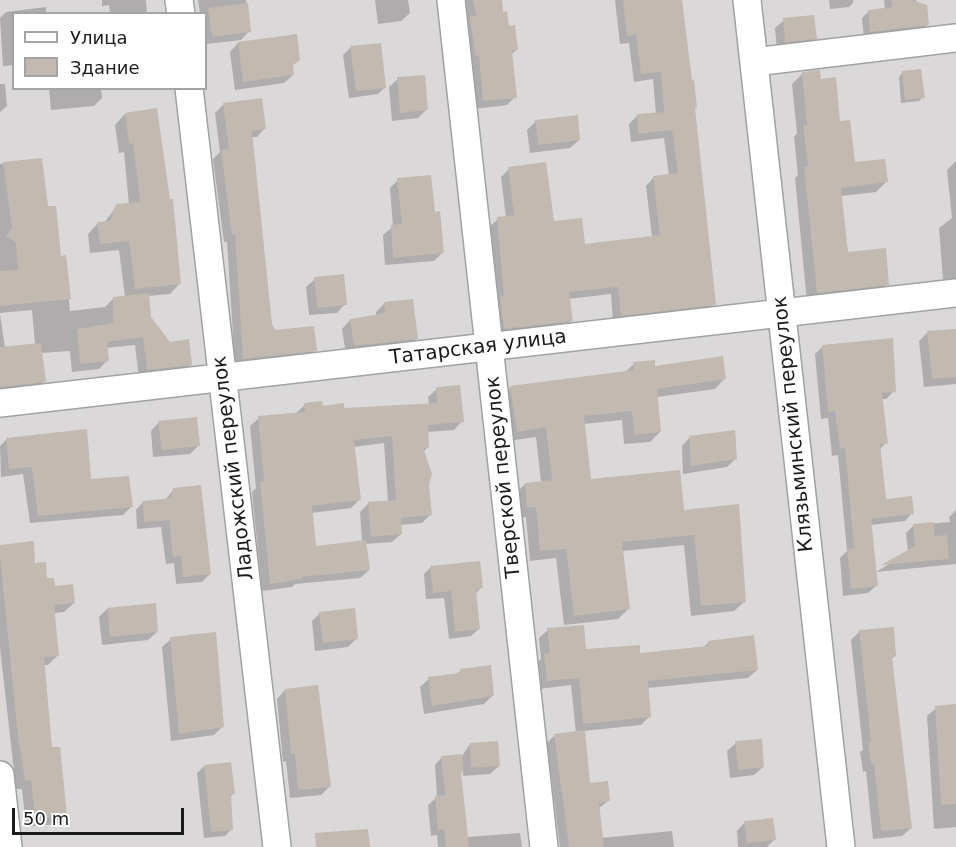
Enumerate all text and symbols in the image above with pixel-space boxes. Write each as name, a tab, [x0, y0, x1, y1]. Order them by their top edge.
legend	[12, 12, 207, 90]
text: Улица	[70, 27, 127, 48]
text: Здание	[70, 57, 140, 78]
street label: Клязьминский переулок	[769, 295, 819, 553]
street label: Татарская улица	[388, 325, 568, 371]
street label: Ладожский переулок	[208, 354, 260, 582]
street label: Тверской переулок	[481, 375, 527, 579]
scale bar	[15, 796, 188, 834]
text: 50 m	[23, 808, 69, 829]

